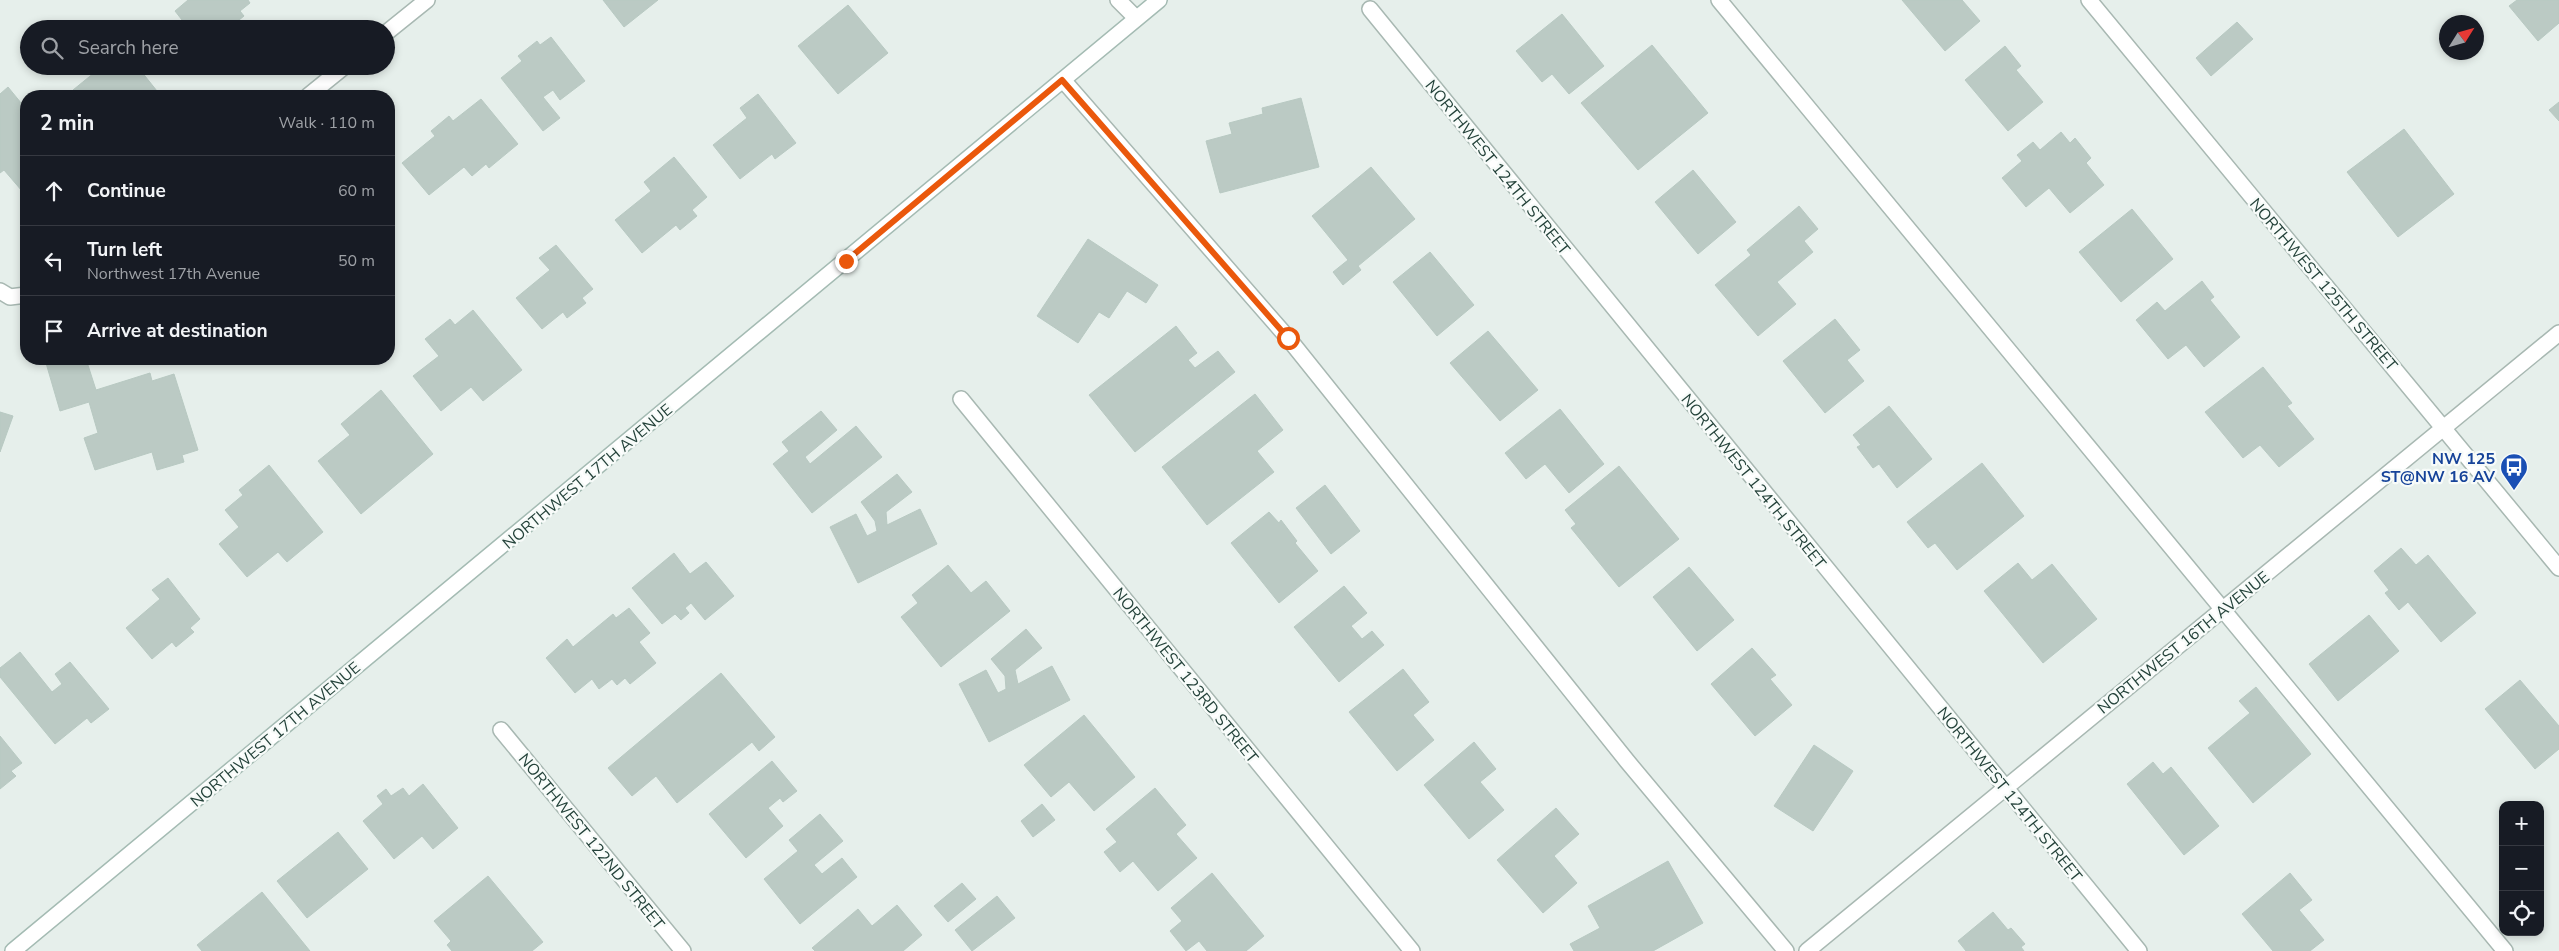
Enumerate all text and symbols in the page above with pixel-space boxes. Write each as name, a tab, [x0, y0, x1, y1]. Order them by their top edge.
north arrow	[2439, 15, 2484, 60]
search box	[20, 20, 395, 75]
icon: search	[38, 34, 66, 62]
text: Search here	[78, 35, 179, 61]
street label: NORTHWEST 124TH STREET	[1420, 76, 1575, 260]
text: 2 min	[40, 109, 94, 137]
text: Walk · 110 m	[279, 112, 375, 134]
icon: ahead	[40, 177, 68, 205]
text: Continue	[87, 178, 166, 204]
text: 60 m	[338, 180, 375, 202]
street label: NORTHWEST 125TH STREET	[2244, 194, 2402, 376]
text: Turn left	[87, 237, 162, 263]
icon: left	[40, 247, 68, 275]
text: 50 m	[338, 250, 375, 272]
route end	[835, 250, 858, 273]
text: Northwest 17th Avenue	[87, 263, 260, 285]
icon: arrive	[40, 317, 68, 345]
text: Arrive at destination	[87, 318, 268, 344]
route start	[1277, 327, 1300, 350]
street label: NORTHWEST 124TH STREET	[1676, 390, 1831, 574]
street label: NORTHWEST 17TH AVENUE	[498, 399, 677, 554]
place label: NW 125 ST@NW 16 AV	[2381, 448, 2496, 488]
bus stop icon: NW 125 ST@NW 16 AV	[2499, 452, 2529, 491]
street label: NORTHWEST 16TH AVENUE	[2093, 566, 2274, 719]
street label: NORTHWEST 123RD STREET	[1107, 583, 1263, 768]
street label: NORTHWEST 17TH AVENUE	[186, 657, 365, 812]
street label: NORTHWEST 124TH STREET	[1932, 703, 2087, 887]
street label: NORTHWEST 122ND STREET	[513, 749, 670, 935]
map controls	[2499, 801, 2544, 936]
button: +	[2499, 801, 2544, 846]
button: −	[2499, 846, 2544, 891]
button: locate	[2499, 891, 2544, 936]

